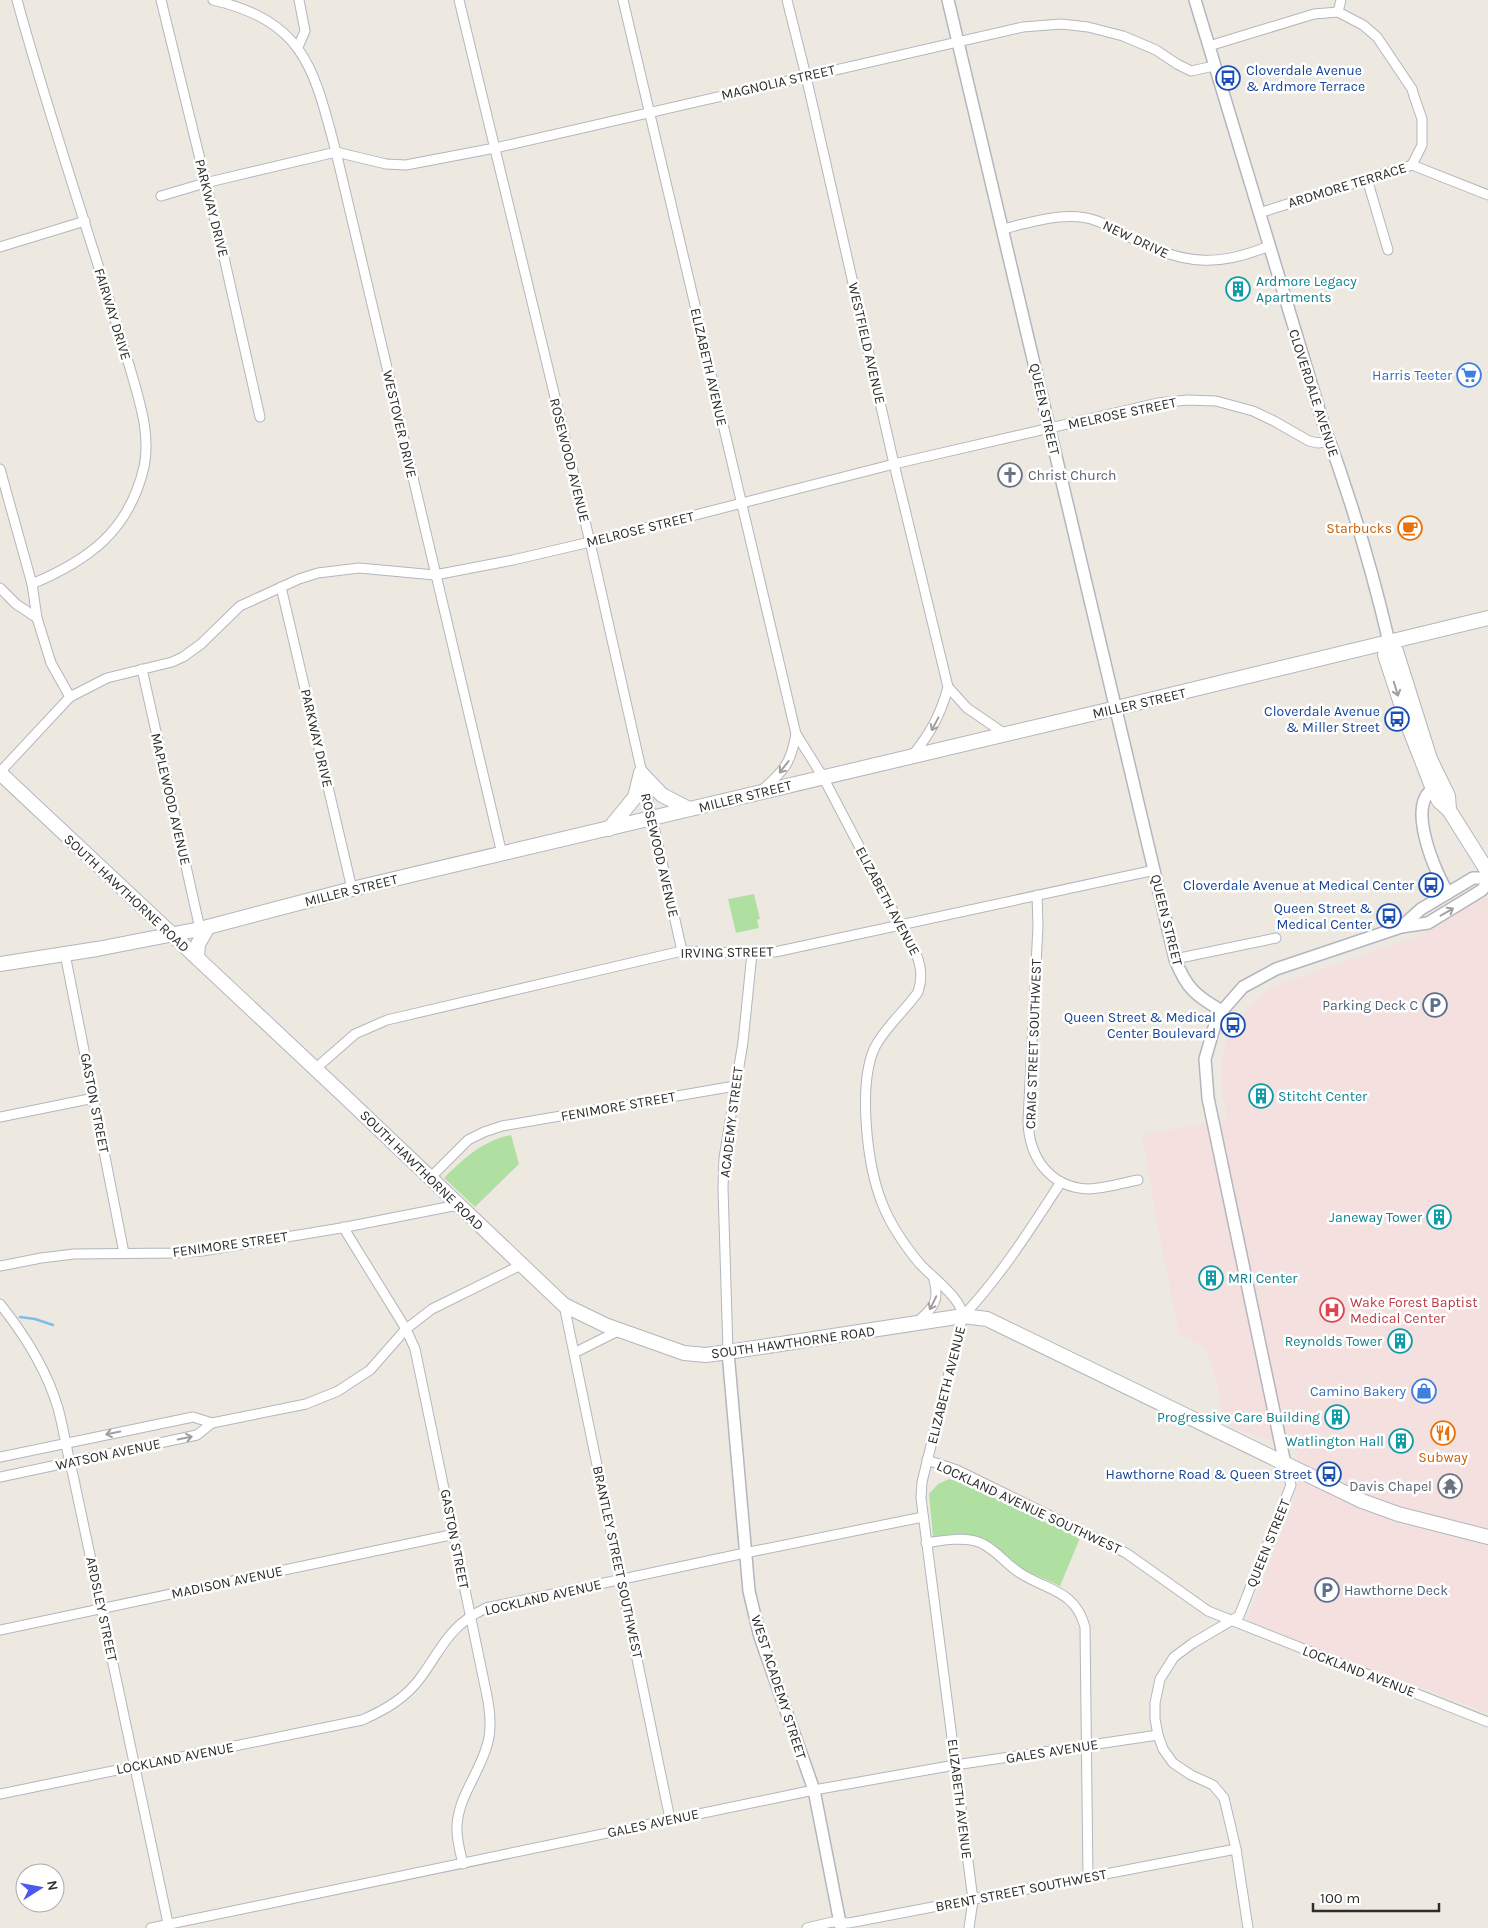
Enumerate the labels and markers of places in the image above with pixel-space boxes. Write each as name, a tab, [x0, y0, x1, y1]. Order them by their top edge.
place label: Cloverdale Avenue & Ardmore Terrace	[1246, 62, 1365, 95]
bus stop icon: Cloverdale Avenue & Ardmore Terrace	[1215, 65, 1241, 91]
place label: Ardmore Legacy Apartments	[1256, 273, 1357, 306]
building icon: Ardmore Legacy Apartments	[1225, 276, 1251, 302]
supermarket icon: Harris Teeter	[1456, 362, 1482, 388]
place label: Harris Teeter	[1372, 367, 1453, 384]
church icon: Christ Church	[997, 462, 1023, 488]
place label: Christ Church	[1028, 467, 1116, 484]
cafe icon: Starbucks	[1397, 515, 1423, 541]
place label: Starbucks	[1326, 520, 1392, 537]
place label: Cloverdale Avenue & Miller Street	[1264, 703, 1380, 736]
bus stop icon: Cloverdale Avenue & Miller Street	[1384, 706, 1410, 732]
bus stop icon: Cloverdale Avenue at Medical Center	[1418, 872, 1444, 898]
place label: Cloverdale Avenue at Medical Center	[1183, 877, 1415, 894]
place label: Queen Street & Medical Center	[1274, 900, 1373, 933]
bus stop icon: Queen Street & Medical Center	[1376, 903, 1402, 929]
parking icon: Parking Deck C	[1422, 992, 1448, 1018]
place label: Parking Deck C	[1322, 997, 1418, 1014]
place label: Queen Street & Medical Center Boulevard	[1064, 1009, 1216, 1042]
bus stop icon: Queen Street & Medical Center Boulevard	[1220, 1012, 1246, 1038]
building icon: Stitcht Center	[1248, 1083, 1274, 1109]
place label: Stitcht Center	[1278, 1088, 1368, 1105]
building icon: Janeway Tower	[1426, 1204, 1452, 1230]
place label: Janeway Tower	[1329, 1209, 1423, 1226]
building icon: MRI Center	[1198, 1265, 1224, 1291]
place label: MRI Center	[1228, 1270, 1298, 1287]
place label: Wake Forest Baptist Medical Center	[1350, 1294, 1478, 1327]
hospital icon: Wake Forest Baptist Medical Center	[1319, 1297, 1345, 1323]
building icon: Reynolds Tower	[1387, 1328, 1413, 1354]
place label: Reynolds Tower	[1285, 1333, 1383, 1350]
shop icon: Camino Bakery	[1411, 1378, 1437, 1404]
place label: Camino Bakery	[1310, 1383, 1406, 1400]
building icon: Progressive Care Building	[1324, 1404, 1350, 1430]
place label: Progressive Care Building	[1157, 1409, 1320, 1426]
restaurant icon: Subway	[1430, 1420, 1456, 1446]
building icon: Watlington Hall	[1388, 1428, 1414, 1454]
place label: Watlington Hall	[1285, 1433, 1384, 1450]
place label: Subway	[1418, 1449, 1468, 1466]
bus stop icon: Hawthorne Road & Queen Street	[1316, 1461, 1342, 1487]
place label: Hawthorne Road & Queen Street	[1106, 1466, 1312, 1483]
temple icon: Davis Chapel	[1437, 1473, 1463, 1499]
place label: Davis Chapel	[1349, 1478, 1432, 1495]
parking icon: Hawthorne Deck	[1314, 1577, 1340, 1603]
place label: Hawthorne Deck	[1344, 1582, 1448, 1599]

